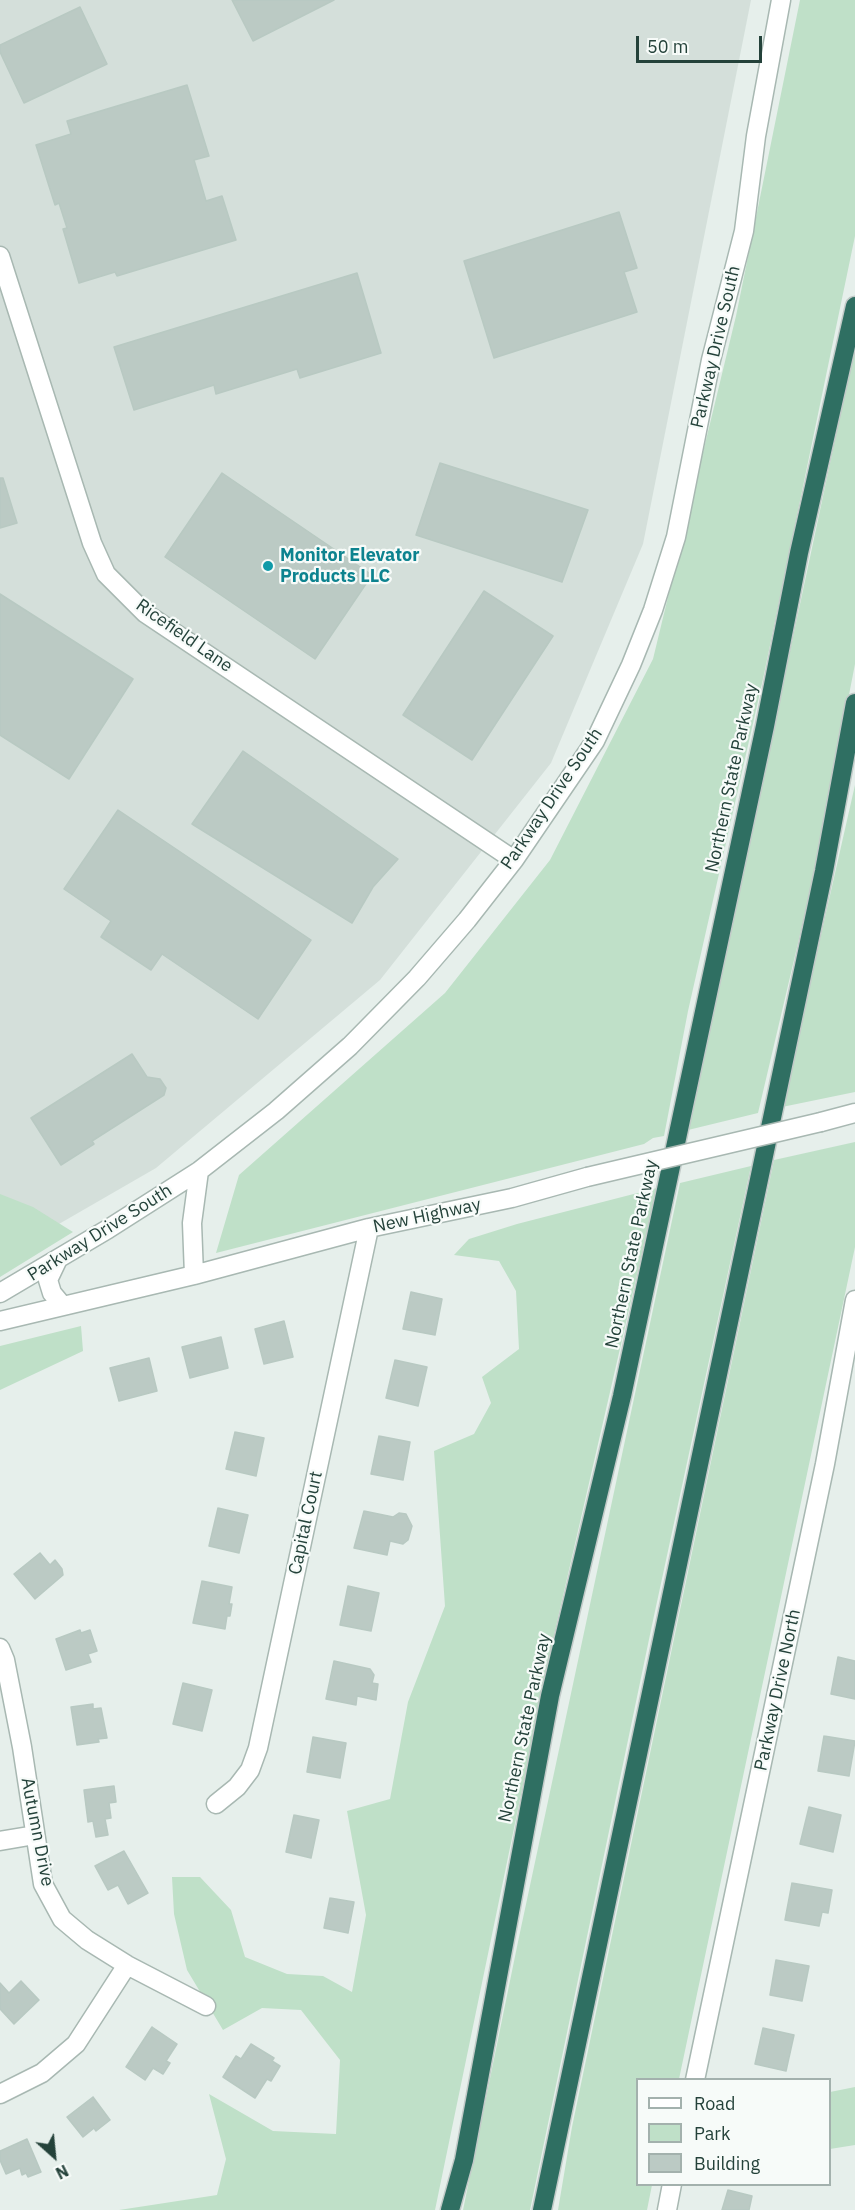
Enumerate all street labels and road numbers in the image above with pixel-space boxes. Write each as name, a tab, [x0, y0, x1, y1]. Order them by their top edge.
street label: Parkway Drive South	[687, 264, 745, 430]
street label: Ricefield Lane	[131, 595, 237, 677]
street label: Northern State Parkway	[701, 682, 763, 874]
street label: Parkway Drive South	[497, 724, 607, 874]
street label: Northern State Parkway	[601, 1158, 663, 1350]
street label: Parkway Drive South	[24, 1180, 176, 1286]
street label: New Highway	[371, 1194, 483, 1238]
street label: Capital Court	[284, 1469, 328, 1577]
street label: Parkway Drive North	[750, 1607, 806, 1773]
street label: Northern State Parkway	[494, 1632, 556, 1824]
street label: Autumn Drive	[16, 1776, 58, 1888]

